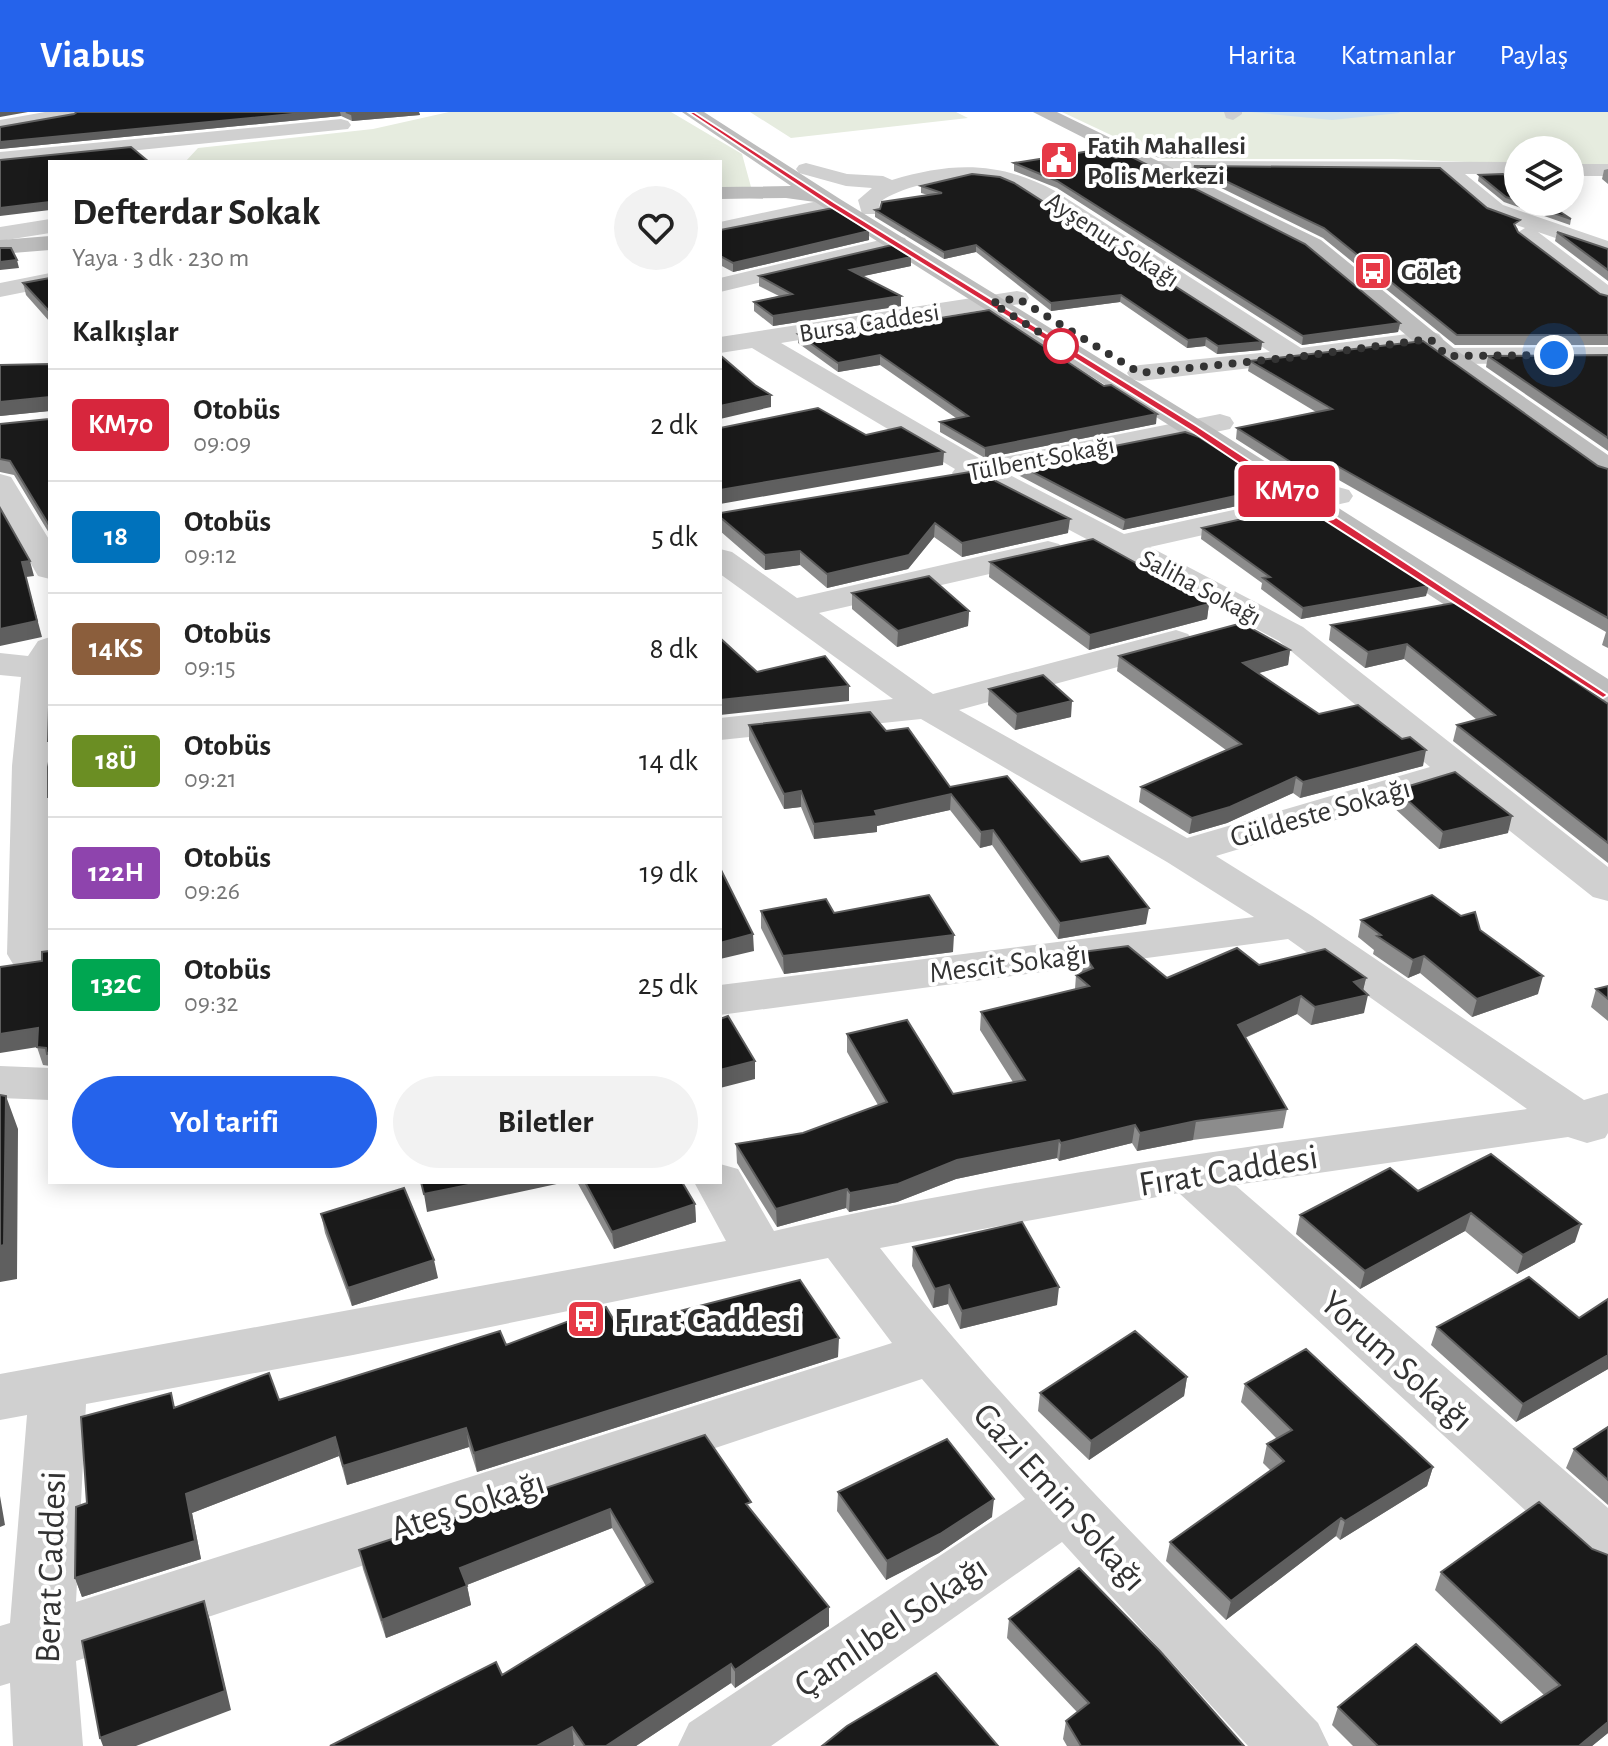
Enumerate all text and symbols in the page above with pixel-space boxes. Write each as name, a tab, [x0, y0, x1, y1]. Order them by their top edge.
text: Viabus	[40, 37, 145, 75]
text: Harita	[1227, 42, 1296, 70]
text: Katmanlar	[1340, 42, 1455, 70]
text: Paylaş	[1499, 42, 1568, 70]
place label: Fatih Mahallesi Polis Merkezi	[1087, 133, 1246, 189]
map controls	[1504, 136, 1584, 216]
button: layers	[1504, 136, 1584, 216]
public building icon: Fatih Mahallesi Polis Merkezi	[1038, 139, 1080, 181]
button: heart	[614, 186, 698, 270]
street label: Ayşenur Sokağı	[1041, 187, 1184, 292]
text: Defterdar Sokak	[72, 194, 320, 232]
text: Yaya · 3 dk · 230 m	[72, 245, 249, 271]
bus stop icon: Gölet	[1352, 250, 1394, 292]
place label: Gölet	[1401, 259, 1457, 285]
street label: Bursa Caddesi	[797, 299, 941, 347]
text: Kalkışlar	[72, 317, 178, 347]
unlabelled marker	[1044, 329, 1078, 363]
your location	[1534, 335, 1574, 375]
text: Otobüs	[193, 395, 280, 425]
text: 2 dk	[650, 410, 698, 440]
text: KM70	[88, 411, 153, 439]
text: 09:09	[193, 430, 251, 456]
street label: Tülbent Sokağı	[966, 432, 1117, 486]
line badge: KM70	[1231, 465, 1343, 517]
text: KM70	[1254, 477, 1320, 505]
text: Otobüs	[184, 507, 271, 537]
text: 5 dk	[651, 522, 698, 552]
text: 18	[104, 523, 128, 551]
text: 09:12	[184, 542, 237, 568]
street label: Saliha Sokağı	[1136, 545, 1265, 631]
text: Otobüs	[184, 619, 271, 649]
text: 8 dk	[650, 634, 698, 664]
text: 14KS	[89, 635, 143, 663]
text: 09:15	[184, 654, 236, 680]
text: Otobüs	[184, 731, 271, 761]
text: 14 dk	[639, 746, 698, 776]
text: 18Ü	[95, 747, 137, 775]
text: 09:21	[184, 766, 237, 792]
street label: Güldeste Sokağı	[1227, 773, 1414, 853]
text: Otobüs	[184, 843, 271, 873]
text: 19 dk	[639, 858, 698, 888]
text: 122H	[88, 859, 144, 887]
text: 09:26	[184, 878, 240, 904]
street label: Mescit Sokağı	[928, 939, 1089, 989]
text: Otobüs	[184, 955, 271, 985]
text: 25 dk	[638, 970, 698, 1000]
text: 132C	[91, 971, 141, 999]
text: 09:32	[184, 990, 238, 1016]
button: Yol tarifi	[72, 1076, 377, 1168]
button: Biletler	[393, 1076, 698, 1168]
street label: Fırat Caddesi	[1136, 1139, 1320, 1203]
street label: Yorum Sokağı	[1314, 1284, 1480, 1439]
bus stop icon: Fırat Caddesi	[565, 1298, 607, 1340]
place label: Fırat Caddesi	[614, 1303, 801, 1339]
street label: Gazi Emin Sokağı	[966, 1397, 1153, 1598]
street label: Ateş Sokağı	[386, 1464, 549, 1548]
street label: Berat Caddesi	[30, 1470, 72, 1664]
street label: Çamlıbel Sokağı	[788, 1549, 994, 1704]

